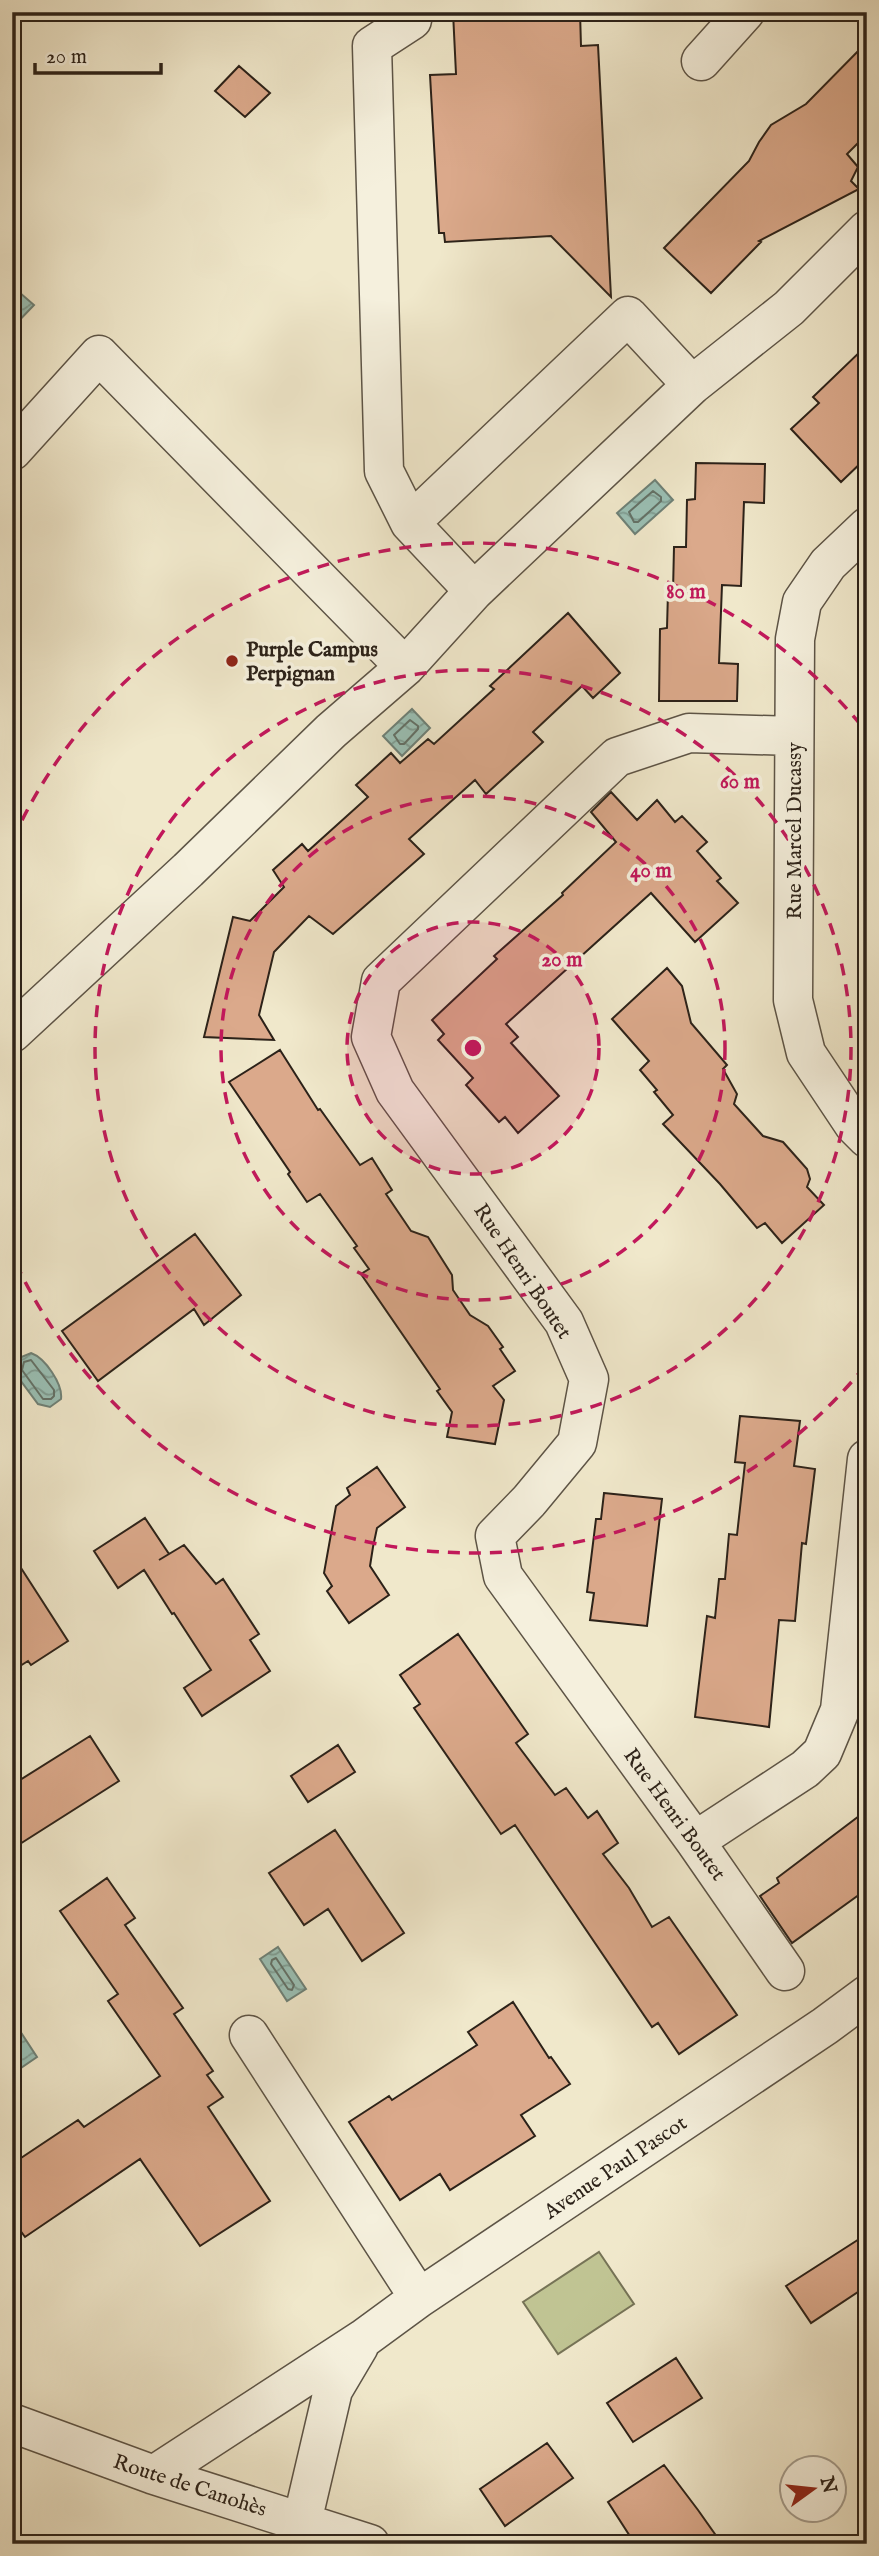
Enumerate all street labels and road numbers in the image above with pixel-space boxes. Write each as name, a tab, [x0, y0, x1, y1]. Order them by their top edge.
street label: Rue Marcel Ducassy	[782, 742, 809, 920]
street label: Rue Henri Boutet	[467, 1199, 577, 1345]
street label: Rue Henri Boutet	[617, 1743, 731, 1887]
street label: Avenue Paul Pascot	[538, 2110, 693, 2227]
street label: Route de Canohès	[110, 2449, 270, 2524]

